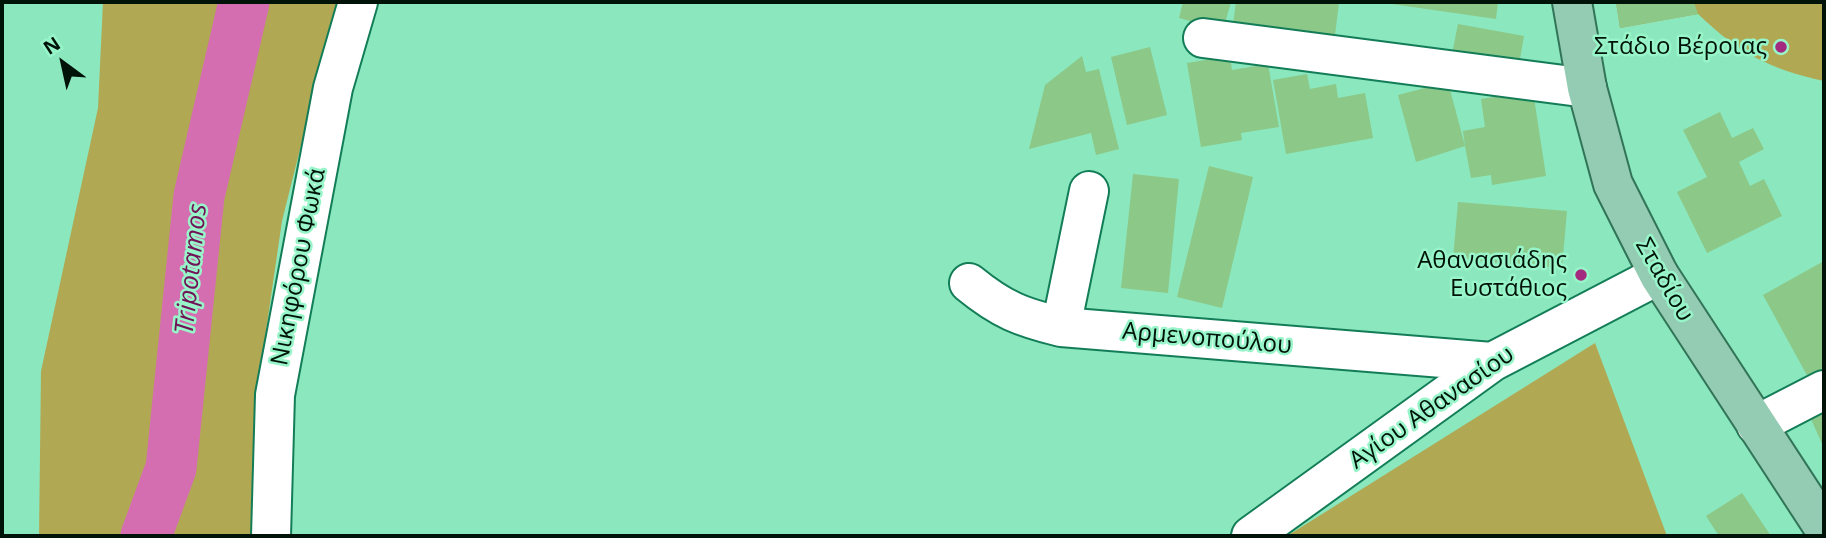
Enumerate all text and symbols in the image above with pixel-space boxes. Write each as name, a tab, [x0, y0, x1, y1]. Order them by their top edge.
north arrow	[28, 28, 98, 98]
text: N	[38, 30, 65, 61]
place label: Στάδιο Βέροιας	[1594, 33, 1767, 61]
marker: Στάδιο Βέροιας	[1773, 39, 1789, 55]
street label: Νικηφόρου Φωκά	[266, 166, 332, 368]
water label: Tripotamos	[170, 202, 214, 336]
street label: Σταδίου	[1629, 233, 1699, 327]
place label: Αθανασιάδης Ευστάθιος	[1417, 247, 1567, 303]
marker: Αθανασιάδης Ευστάθιος	[1573, 267, 1589, 283]
street label: Αρμενοπούλου	[1121, 317, 1293, 361]
street label: Αγίου Αθανασίου	[1344, 340, 1520, 476]

